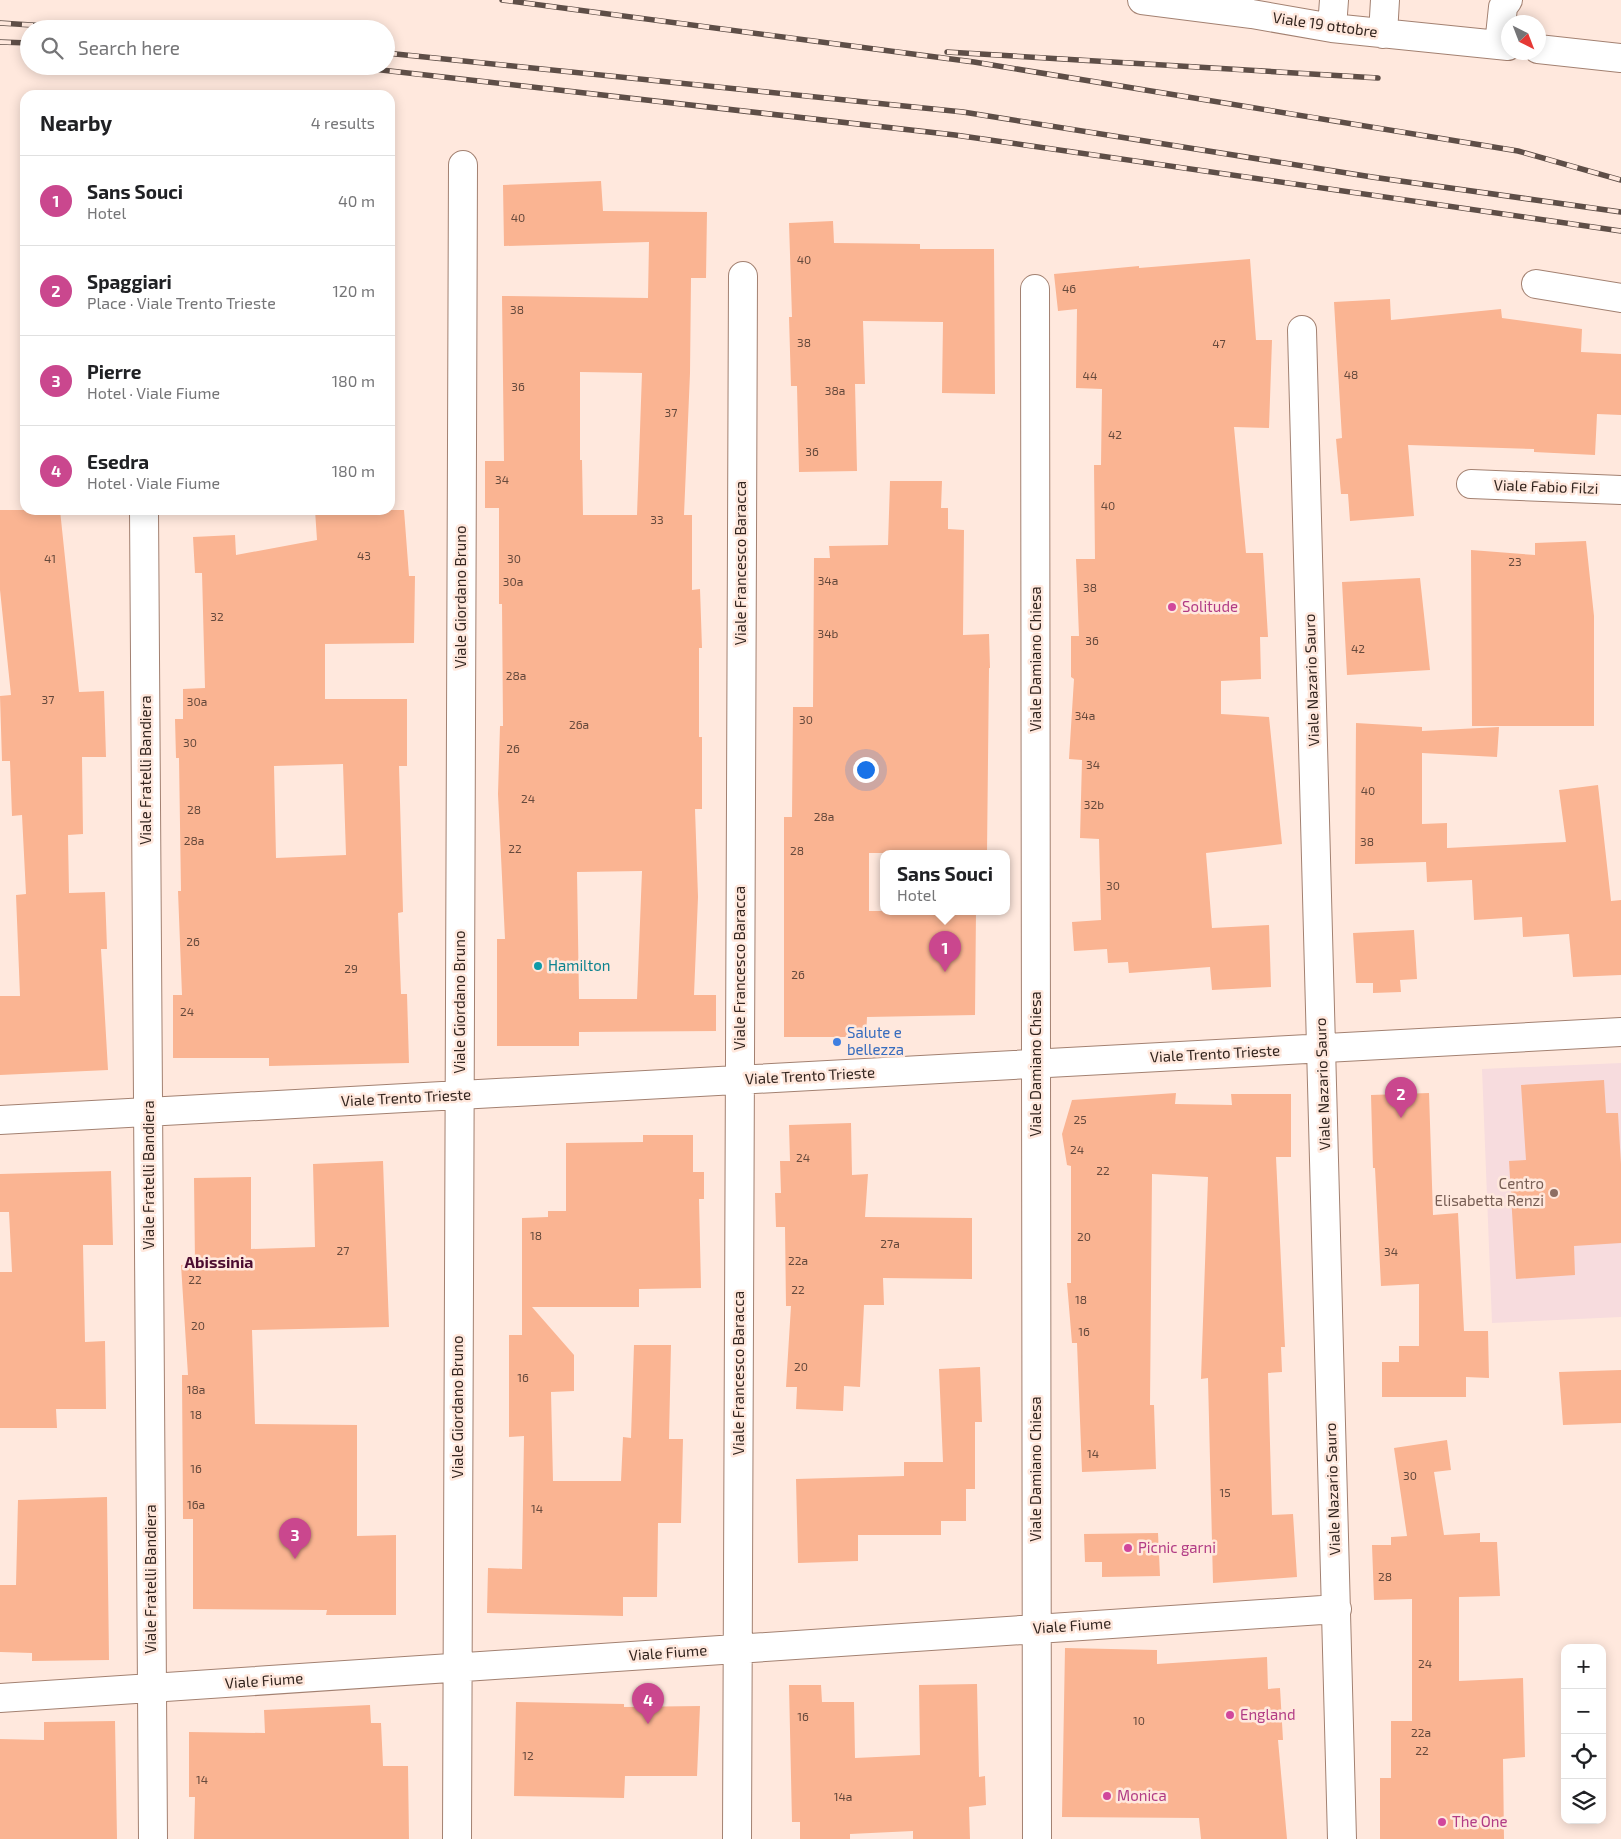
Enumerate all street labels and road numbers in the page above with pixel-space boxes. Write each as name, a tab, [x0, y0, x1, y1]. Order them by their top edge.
street label: Viale 19 ottobre	[1272, 8, 1379, 40]
street label: Viale Fabio Filzi	[1493, 475, 1599, 497]
street label: Viale Francesco Baracca	[731, 481, 749, 645]
street label: Viale Giordano Bruno	[451, 526, 469, 668]
street label: Viale Damiano Chiesa	[1026, 586, 1044, 732]
street label: Viale Nazario Sauro	[1300, 613, 1322, 747]
street label: Viale Fratelli Bandiera	[136, 695, 154, 845]
street label: Viale Francesco Baracca	[730, 886, 748, 1050]
street label: Viale Giordano Bruno	[450, 931, 468, 1073]
street label: Viale Damiano Chiesa	[1026, 991, 1044, 1137]
street label: Viale Nazario Sauro	[1311, 1017, 1333, 1151]
street label: Viale Trento Trieste	[1149, 1041, 1280, 1065]
street label: Viale Trento Trieste	[744, 1063, 875, 1087]
street label: Viale Trento Trieste	[340, 1085, 471, 1109]
street label: Viale Fratelli Bandiera	[139, 1100, 157, 1250]
street label: Viale Francesco Baracca	[729, 1291, 747, 1455]
street label: Viale Giordano Bruno	[448, 1336, 466, 1478]
street label: Viale Damiano Chiesa	[1026, 1396, 1044, 1542]
street label: Viale Nazario Sauro	[1321, 1422, 1343, 1556]
street label: Viale Fratelli Bandiera	[141, 1504, 159, 1654]
street label: Viale Fiume	[1032, 1613, 1112, 1637]
street label: Viale Fiume	[628, 1640, 708, 1664]
street label: Viale Fiume	[224, 1668, 304, 1692]

